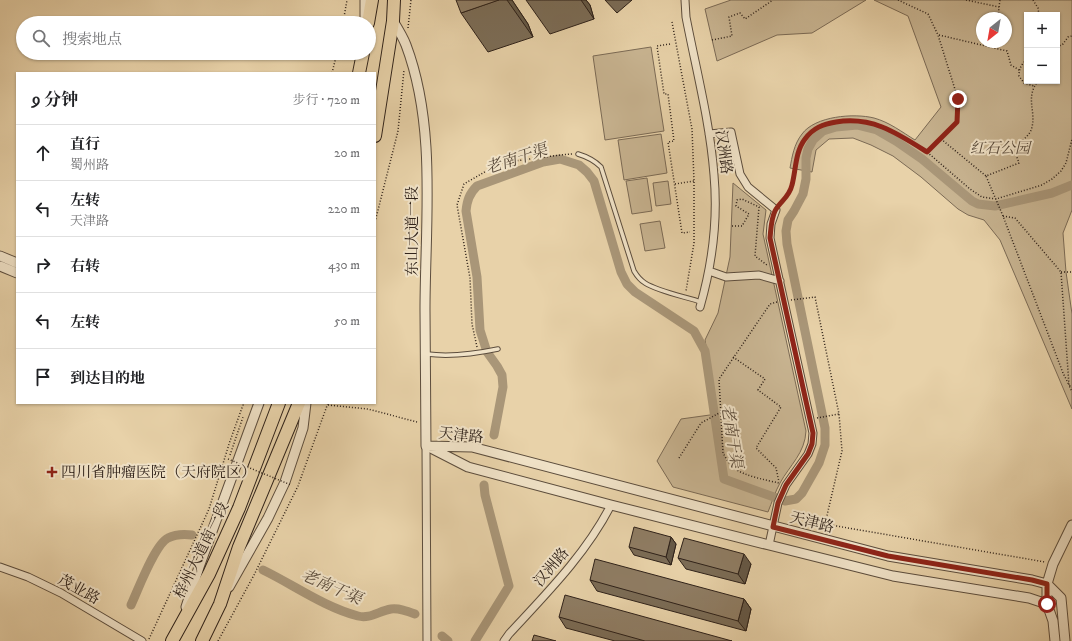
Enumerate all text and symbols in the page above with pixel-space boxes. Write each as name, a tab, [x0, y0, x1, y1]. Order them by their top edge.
north arrow	[976, 12, 1012, 48]
map controls	[1024, 12, 1060, 84]
button: +	[1024, 12, 1060, 48]
search box	[16, 16, 376, 60]
icon: search	[30, 27, 52, 49]
text: 搜索地点	[62, 30, 122, 49]
button: −	[1024, 48, 1060, 84]
text: 9 分钟	[32, 89, 78, 111]
route end	[949, 90, 967, 108]
text: 步行 · 720 m	[293, 92, 360, 108]
street label: 汉洲路	[711, 128, 736, 176]
text: 直行	[70, 135, 100, 154]
water label: 老南干渠	[483, 139, 552, 178]
park label: 红石公园	[970, 139, 1032, 158]
icon: ahead	[32, 142, 54, 164]
text: 20 m	[334, 145, 360, 161]
text: 蜀州路	[70, 157, 109, 173]
street label: 东山大道一段	[403, 186, 422, 276]
text: 左转	[70, 191, 100, 210]
icon: left	[32, 198, 54, 220]
text: 220 m	[328, 201, 360, 217]
text: 天津路	[70, 213, 109, 229]
icon: right	[32, 254, 54, 276]
text: 右转	[70, 257, 100, 276]
text: 430 m	[328, 257, 360, 273]
icon: left	[32, 310, 54, 332]
text: 左转	[70, 313, 100, 332]
text: 50 m	[334, 313, 360, 329]
icon: arrive	[32, 366, 54, 388]
text: 到达目的地	[70, 369, 145, 388]
water label: 老南干渠	[717, 403, 747, 471]
street label: 天津路	[438, 424, 484, 447]
place label: 四川省肿瘤医院（天府院区）	[61, 463, 256, 482]
marker: 四川省肿瘤医院（天府院区）	[46, 466, 58, 478]
street label: 梓州大道南一段	[170, 499, 233, 602]
street label: 天津路	[788, 508, 836, 537]
street label: 汉洲路	[530, 544, 573, 591]
water label: 老南干渠	[298, 565, 367, 610]
street label: 茂业路	[54, 570, 103, 609]
route start	[1038, 595, 1056, 613]

